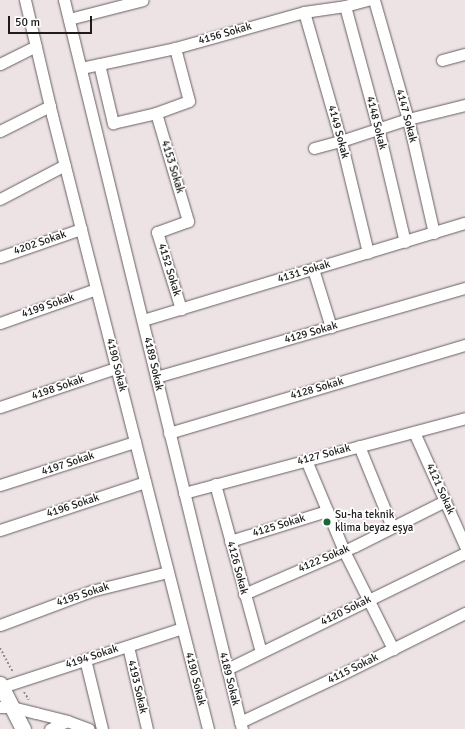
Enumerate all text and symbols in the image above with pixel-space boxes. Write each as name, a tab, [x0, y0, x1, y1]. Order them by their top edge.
scale bar	[10, 8, 94, 34]
text: 50 m	[15, 15, 40, 30]
street label: 4156 Sokak	[197, 20, 253, 48]
street label: 4147 Sokak	[393, 88, 419, 144]
street label: 4148 Sokak	[363, 95, 389, 151]
street label: 4149 Sokak	[325, 104, 351, 160]
street label: 4153 Sokak	[158, 139, 186, 195]
street label: 4202 Sokak	[12, 228, 68, 258]
street label: 4152 Sokak	[155, 242, 183, 298]
street label: 4131 Sokak	[276, 258, 332, 286]
street label: 4199 Sokak	[20, 291, 76, 321]
street label: 4129 Sokak	[283, 319, 339, 347]
street label: 4189 Sokak	[140, 336, 166, 392]
street label: 4190 Sokak	[103, 337, 129, 393]
street label: 4198 Sokak	[30, 373, 86, 403]
street label: 4128 Sokak	[289, 375, 345, 403]
street label: 4127 Sokak	[296, 442, 352, 468]
street label: 4197 Sokak	[40, 449, 96, 479]
street label: 4121 Sokak	[423, 461, 457, 517]
street label: 4196 Sokak	[45, 491, 101, 521]
place label: Su-ha teknik klima beyaz eşya	[335, 509, 413, 535]
street label: 4125 Sokak	[251, 512, 307, 540]
marker: Su-ha teknik klima beyaz eşya	[322, 517, 332, 527]
street label: 4126 Sokak	[224, 540, 250, 596]
street label: 4122 Sokak	[296, 542, 352, 576]
street label: 4195 Sokak	[55, 580, 111, 610]
street label: 4120 Sokak	[319, 593, 373, 629]
street label: 4194 Sokak	[64, 642, 120, 672]
street label: 4190 Sokak	[182, 651, 208, 707]
street label: 4189 Sokak	[216, 651, 242, 707]
street label: 4115 Sokak	[326, 651, 380, 687]
street label: 4193 Sokak	[124, 659, 150, 715]

